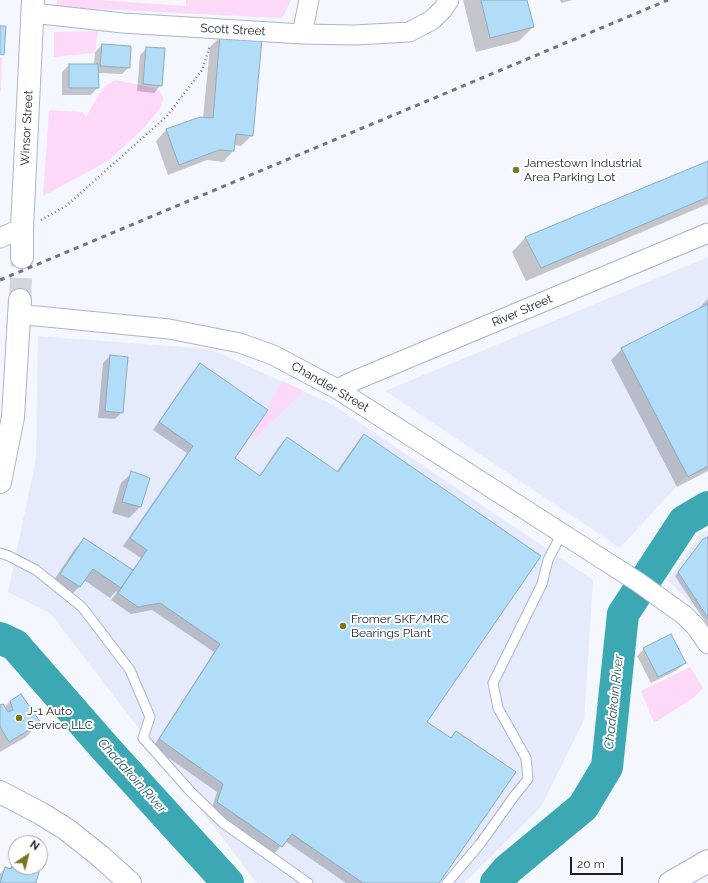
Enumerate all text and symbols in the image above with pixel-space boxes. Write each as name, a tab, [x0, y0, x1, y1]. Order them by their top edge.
street label: Scott Street	[200, 21, 266, 39]
street label: Winsor Street	[18, 90, 36, 166]
place label: Jamestown Industrial Area Parking Lot	[524, 156, 642, 184]
marker: Jamestown Industrial Area Parking Lot	[511, 165, 521, 175]
street label: River Street	[490, 292, 554, 330]
street label: Chandler Street	[289, 359, 371, 415]
place label: Fromer SKF/MRC Bearings Plant	[351, 612, 449, 640]
marker: Fromer SKF/MRC Bearings Plant	[338, 621, 348, 631]
water label: Chadakoin River	[601, 654, 627, 750]
place label: J-1 Auto Service LLC	[27, 704, 93, 732]
marker: J-1 Auto Service LLC	[14, 713, 24, 723]
water label: Chadakoin River	[94, 735, 170, 817]
north arrow	[8, 835, 48, 875]
text: N	[27, 838, 42, 853]
scale bar	[572, 849, 625, 875]
text: 20 m	[577, 857, 605, 871]

